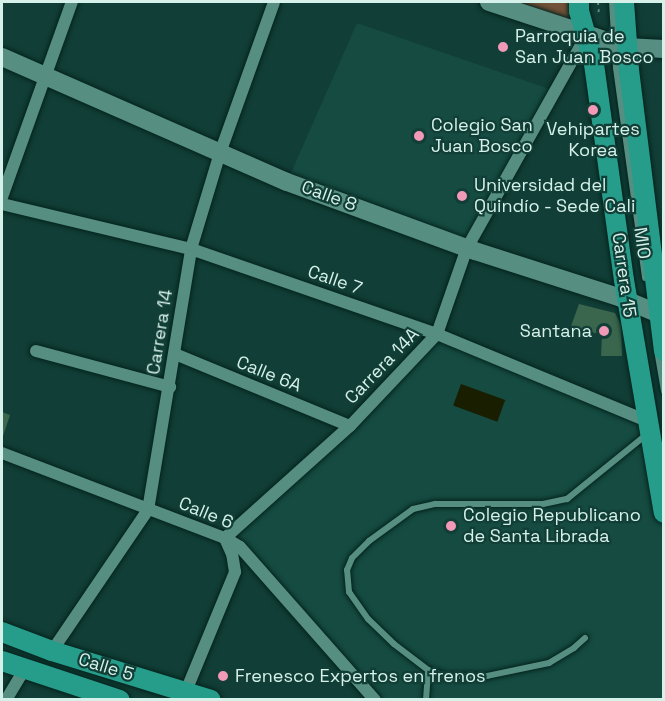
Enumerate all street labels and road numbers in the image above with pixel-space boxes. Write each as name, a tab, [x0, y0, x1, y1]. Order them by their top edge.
street label: Calle 8	[298, 176, 360, 216]
street label: MIO	[629, 226, 655, 260]
street label: Carrera 15	[607, 231, 641, 319]
street label: Calle 7	[305, 261, 365, 299]
street label: Carrera 14	[143, 288, 177, 376]
street label: Carrera 14A	[340, 323, 424, 409]
street label: Calle 6A	[233, 351, 305, 397]
street label: Calle 6	[176, 492, 236, 534]
street label: Calle 5	[76, 648, 136, 686]

